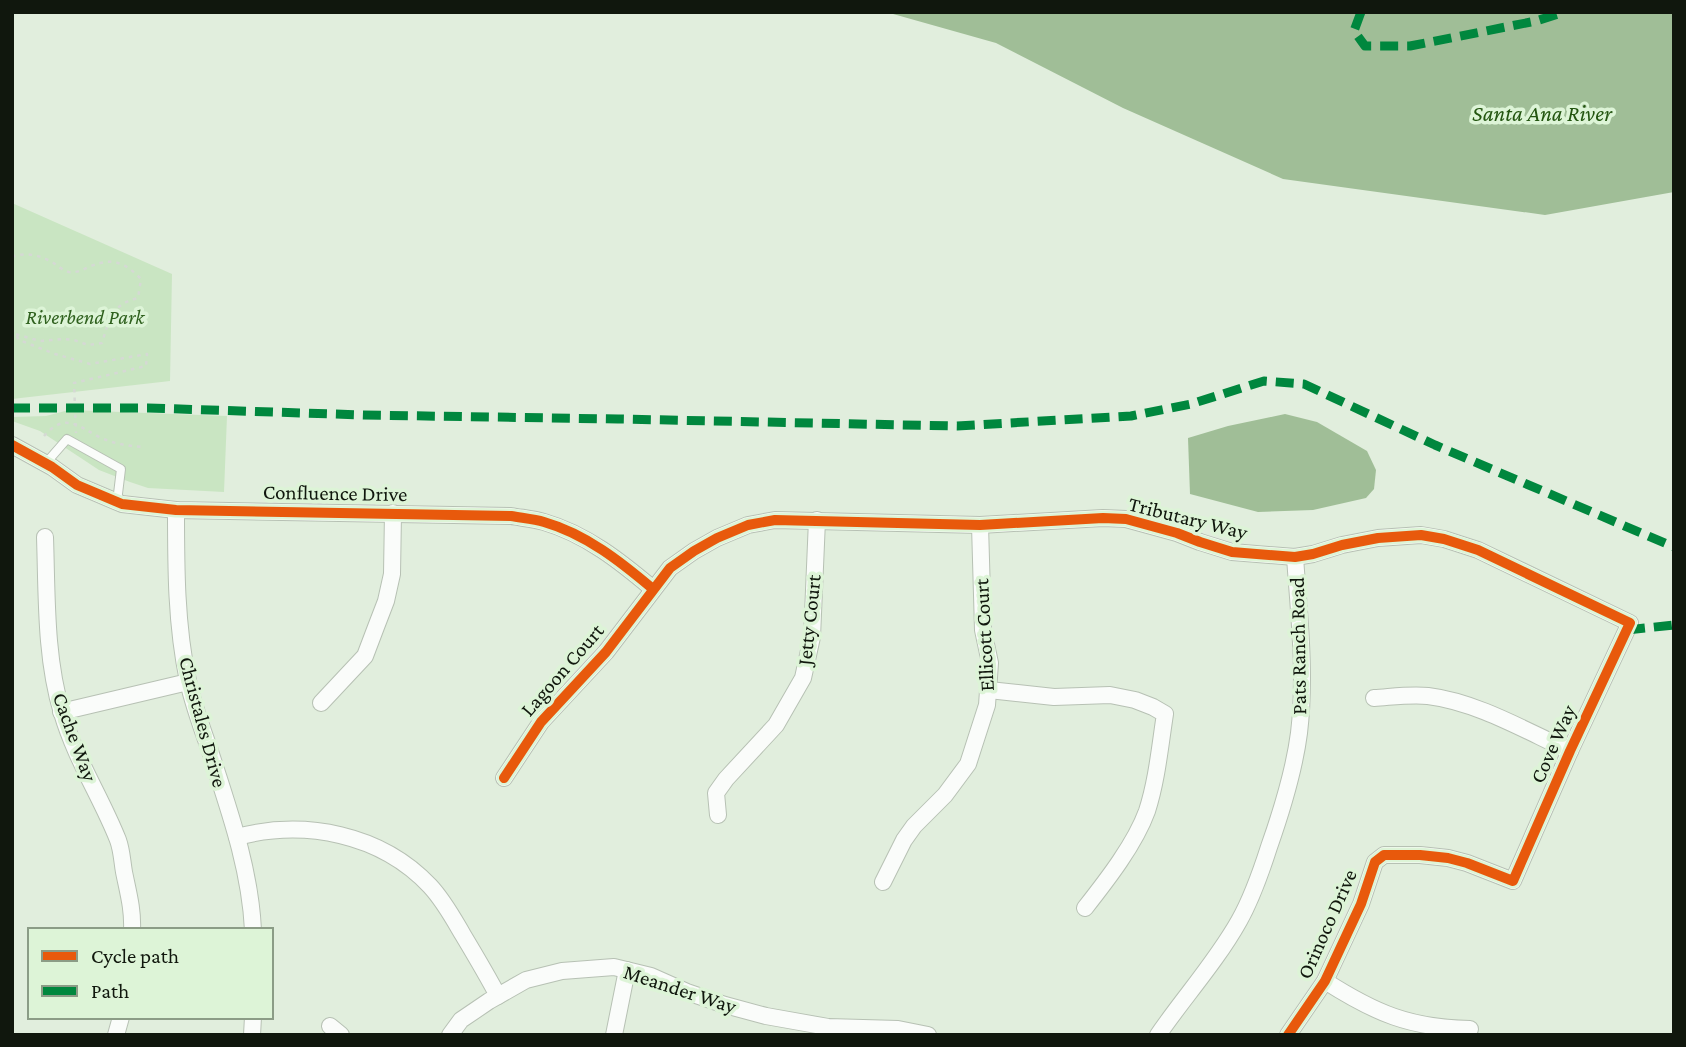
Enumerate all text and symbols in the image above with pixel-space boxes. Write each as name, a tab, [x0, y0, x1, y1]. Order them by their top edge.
water label: Santa Ana River	[1472, 100, 1613, 126]
park label: Riverbend Park	[25, 305, 145, 329]
street label: Confluence Drive	[263, 480, 407, 506]
street label: Tributary Way	[1126, 492, 1250, 544]
street label: Jetty Court	[792, 572, 826, 669]
street label: Ellicott Court	[969, 577, 999, 692]
street label: Pats Ranch Road	[1285, 577, 1311, 715]
street label: Lagoon Court	[515, 618, 609, 721]
street label: Christales Drive	[174, 654, 232, 790]
street label: Cache Way	[48, 689, 102, 785]
street label: Cove Way	[1525, 701, 1581, 787]
street label: Orinoco Drive	[1292, 866, 1362, 982]
legend	[28, 928, 273, 1019]
text: Cycle path	[91, 944, 179, 968]
street label: Meander Way	[621, 960, 740, 1019]
text: Path	[91, 979, 129, 1003]

